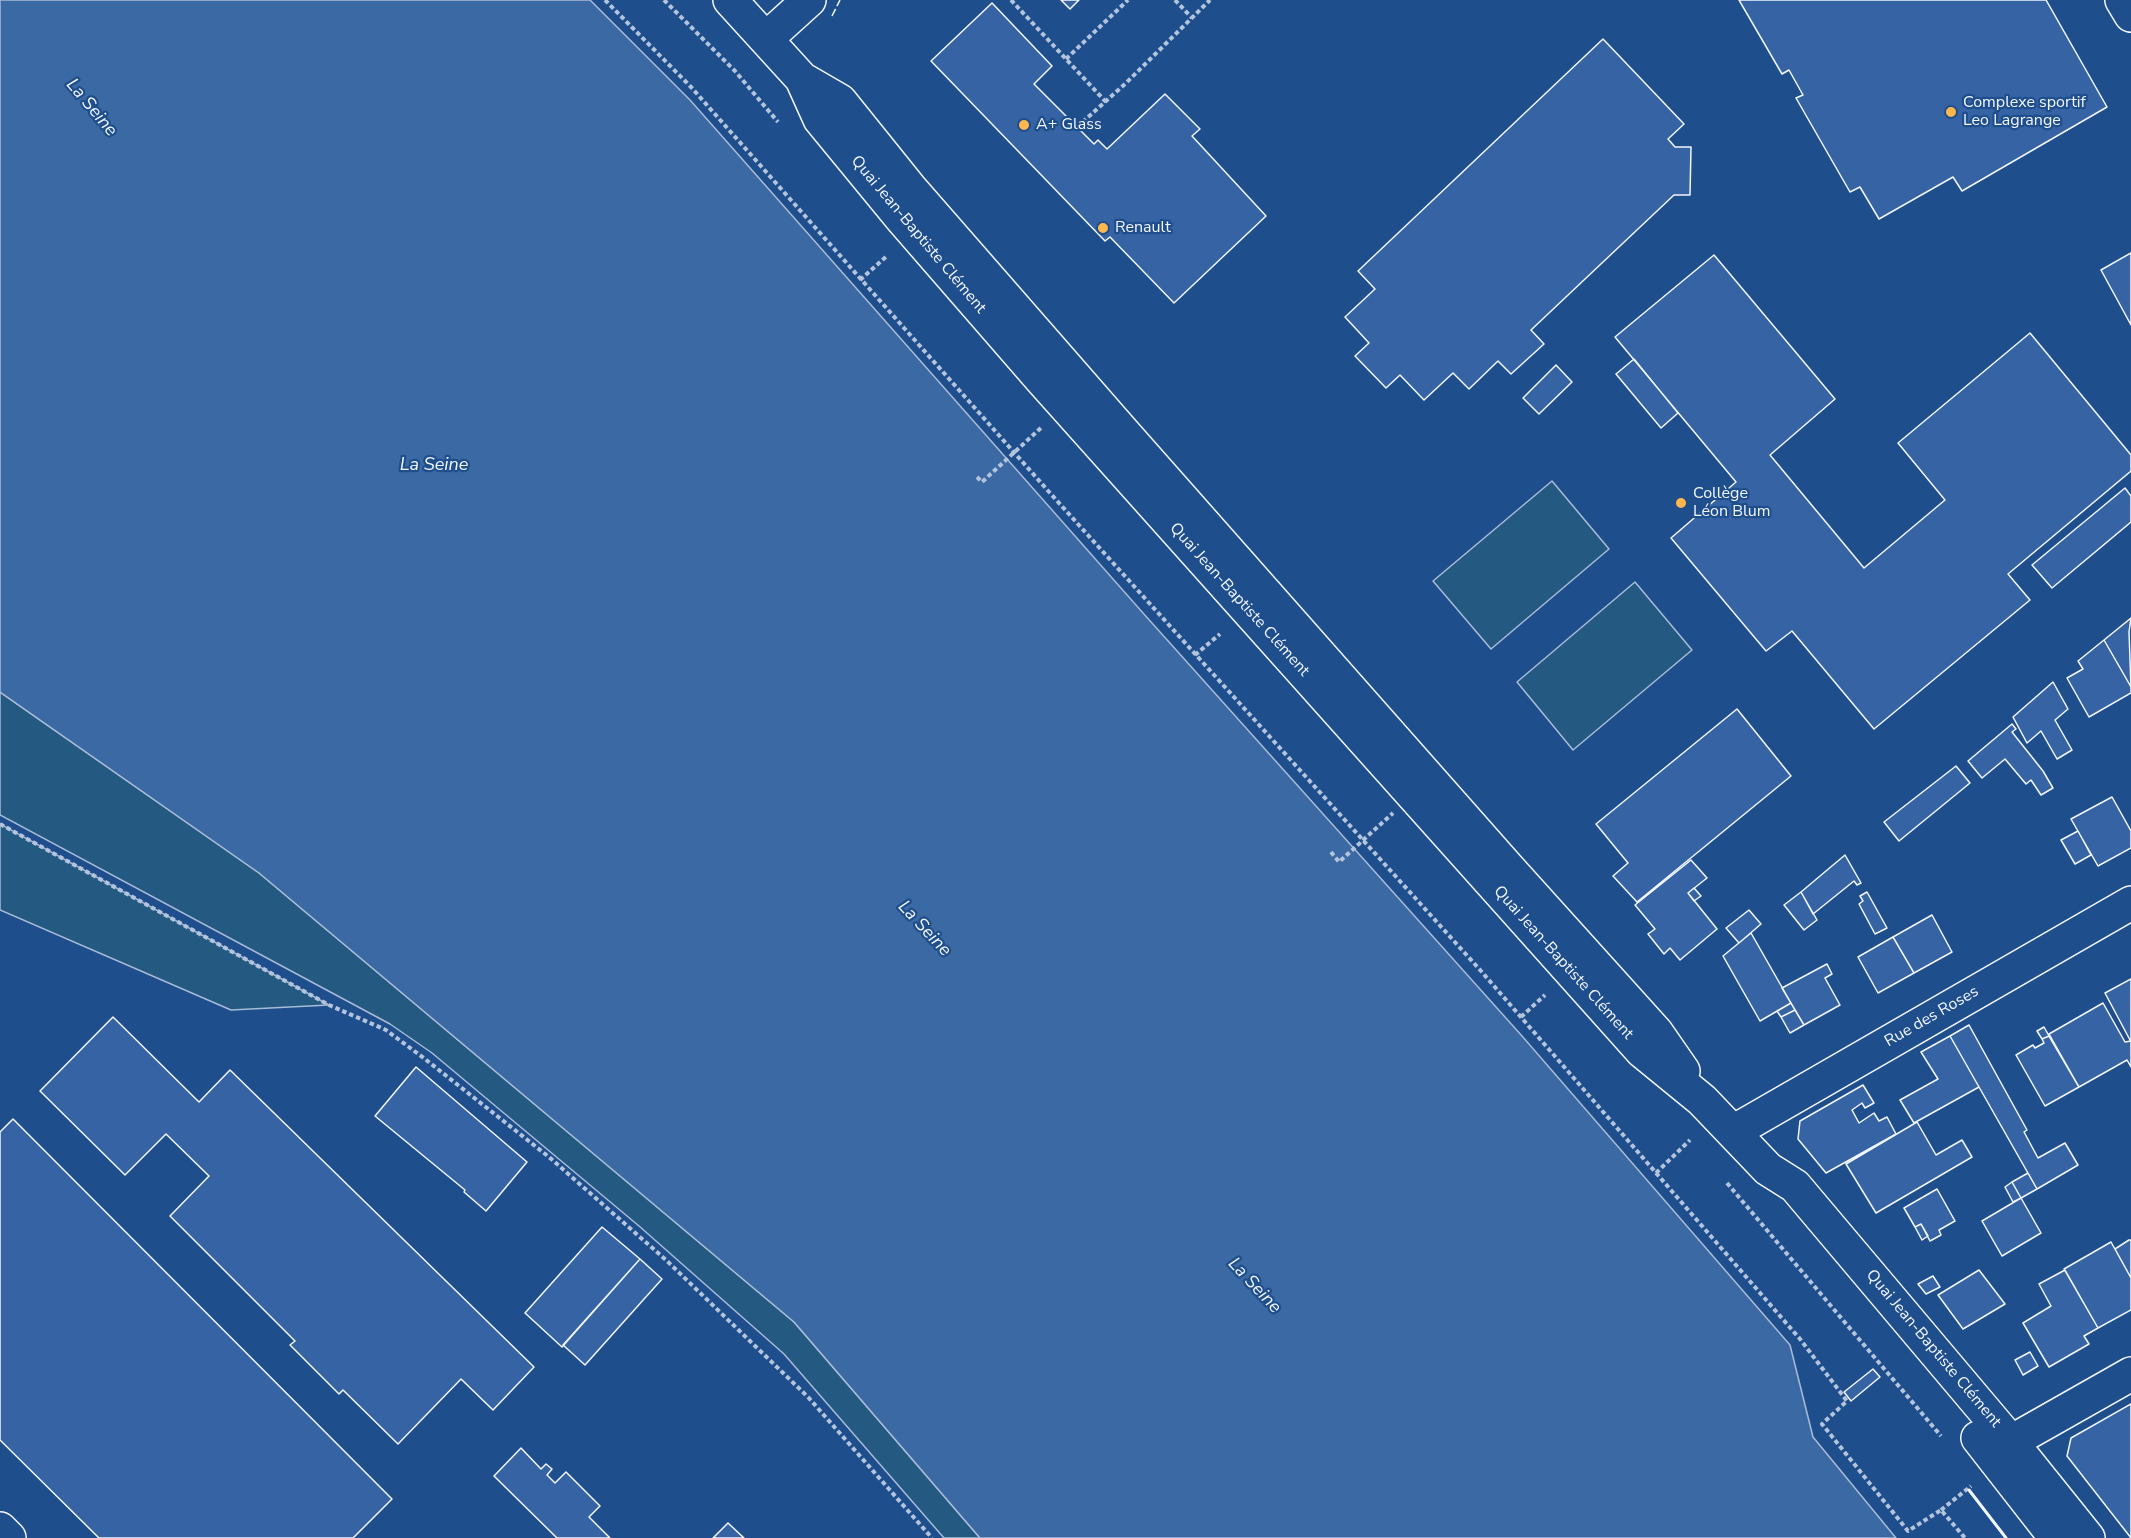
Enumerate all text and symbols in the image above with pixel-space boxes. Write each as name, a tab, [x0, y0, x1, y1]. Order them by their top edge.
water label: La Seine	[61, 75, 121, 141]
place label: Complexe sportif Leo Lagrange	[1963, 93, 2086, 131]
marker: Complexe sportif Leo Lagrange	[1944, 105, 1958, 119]
place label: A+ Glass	[1036, 115, 1102, 135]
marker: A+ Glass	[1017, 118, 1031, 132]
street label: Quai Jean-Baptiste Clément	[846, 152, 990, 318]
place label: Renault	[1115, 218, 1171, 238]
marker: Renault	[1096, 221, 1110, 235]
water label: La Seine	[400, 455, 468, 477]
place label: Collège Léon Blum	[1693, 484, 1770, 522]
marker: Collège Léon Blum	[1674, 496, 1688, 510]
street label: Quai Jean-Baptiste Clément	[1165, 519, 1313, 681]
street label: Quai Jean-Baptiste Clément	[1489, 882, 1637, 1044]
water label: La Seine	[893, 897, 955, 961]
street label: Rue des Roses	[1882, 982, 1982, 1052]
water label: La Seine	[1223, 1254, 1285, 1318]
street label: Quai Jean-Baptiste Clément	[1861, 1266, 2005, 1432]

